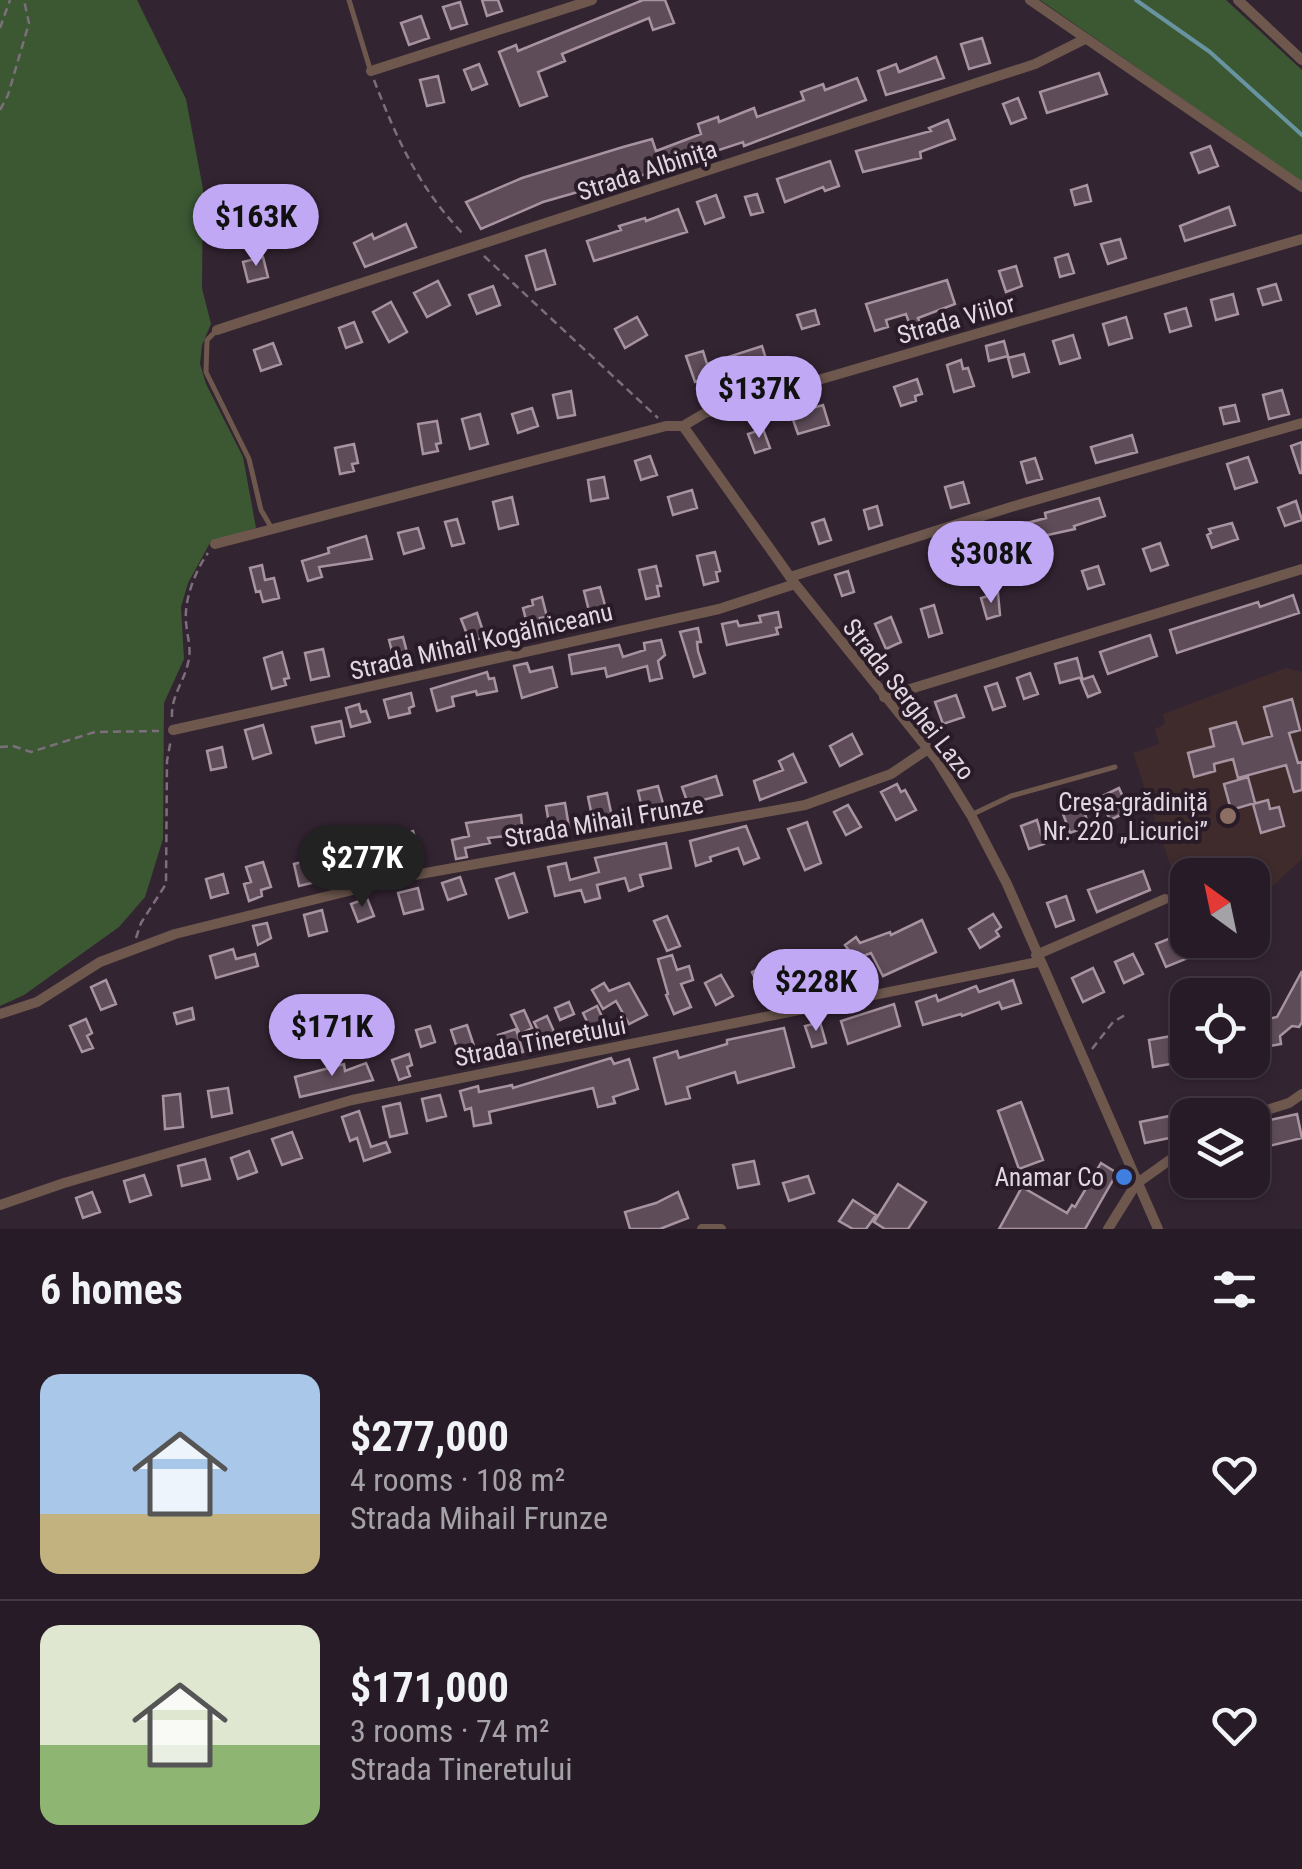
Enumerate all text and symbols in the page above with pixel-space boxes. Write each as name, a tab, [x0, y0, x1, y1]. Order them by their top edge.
street label: Strada Albinița	[574, 134, 721, 208]
pin: $163K	[186, 184, 326, 269]
text: $163K	[215, 197, 297, 235]
street label: Strada Viilor	[894, 289, 1019, 350]
pin: $137K	[689, 356, 829, 441]
text: $137K	[718, 369, 800, 407]
pin: $308K	[921, 521, 1061, 606]
text: $308K	[950, 534, 1032, 572]
street label: Strada Mihail Kogălniceanu	[347, 597, 615, 686]
street label: Strada Serghei Lazo	[837, 613, 981, 786]
place label: Creșa-grădiniță Nr. 220 „Licurici”	[1043, 788, 1208, 846]
street label: Strada Mihail Frunze	[502, 790, 706, 853]
marker: Creșa-grădiniță Nr. 220 „Licurici”	[1217, 805, 1239, 827]
pin: $277K	[292, 825, 432, 910]
text: $277K	[321, 838, 403, 876]
north arrow	[1170, 858, 1270, 958]
map controls	[1170, 858, 1270, 1198]
pin: $228K	[746, 949, 886, 1034]
text: $228K	[775, 962, 857, 1000]
button: locate	[1170, 978, 1270, 1078]
pin: $171K	[262, 994, 402, 1079]
text: $171K	[291, 1007, 373, 1045]
street label: Strada Tineretului	[452, 1011, 628, 1072]
button: layers	[1170, 1098, 1270, 1198]
place label: Anamar Co	[995, 1163, 1104, 1192]
marker: Anamar Co	[1113, 1166, 1135, 1188]
icon: filters	[1207, 1262, 1262, 1317]
text: 6 homes	[40, 1265, 183, 1314]
text: $277,000	[350, 1412, 509, 1461]
icon: home	[120, 1414, 240, 1534]
icon: heart	[1207, 1447, 1262, 1502]
text: 4 rooms · 108 m²	[350, 1461, 565, 1499]
text: Strada Mihail Frunze	[350, 1499, 608, 1537]
text: $171,000	[350, 1663, 509, 1712]
icon: home	[120, 1665, 240, 1785]
icon: heart	[1207, 1698, 1262, 1753]
text: 3 rooms · 74 m²	[350, 1712, 549, 1750]
text: Strada Tineretului	[350, 1750, 572, 1788]

